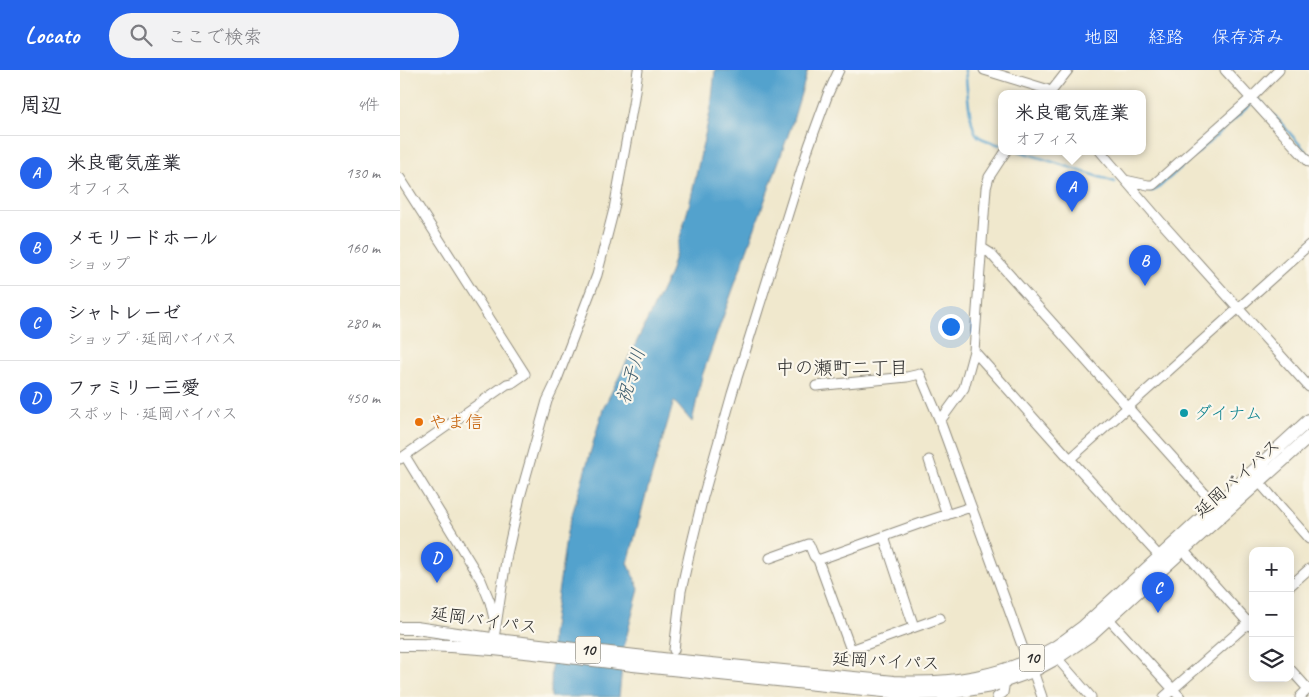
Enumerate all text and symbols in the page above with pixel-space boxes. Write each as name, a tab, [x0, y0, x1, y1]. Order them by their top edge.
search box	[109, 13, 459, 58]
text: Locato	[25, 20, 79, 50]
icon: search	[127, 21, 155, 49]
text: ここで検索	[167, 25, 262, 49]
text: 地図	[1084, 26, 1120, 48]
text: 経路	[1148, 26, 1184, 48]
text: 保存済み	[1212, 26, 1284, 48]
popup	[998, 90, 1146, 155]
text: 周辺	[20, 92, 62, 118]
text: 4件	[357, 95, 380, 115]
text: 米良電気産業	[1015, 101, 1129, 125]
text: オフィス	[1015, 129, 1079, 149]
text: 米良電気産業	[67, 151, 181, 175]
text: A	[32, 163, 40, 183]
text: 130 m	[346, 163, 380, 183]
pin: A	[1056, 171, 1088, 212]
text: オフィス	[67, 179, 131, 199]
text: メモリードホール	[67, 226, 218, 250]
text: B	[32, 238, 40, 258]
text: 160 m	[346, 238, 380, 258]
pin: B	[1129, 245, 1161, 286]
text: ショップ	[67, 254, 130, 274]
text: シャトレーゼ	[67, 301, 181, 325]
text: C	[32, 313, 40, 333]
text: 280 m	[346, 313, 380, 333]
your location	[938, 314, 964, 340]
text: ショップ · 延岡バイパス	[67, 329, 237, 349]
water label: 祝子川	[611, 345, 651, 407]
district label: 中の瀬町二丁目	[775, 356, 909, 380]
text: ファミリー三愛	[67, 376, 200, 400]
text: D	[31, 388, 41, 408]
text: 450 m	[346, 388, 380, 408]
place label: ダイナム	[1194, 402, 1263, 424]
text: スポット · 延岡バイパス	[67, 404, 237, 424]
marker: ダイナム	[1178, 407, 1190, 419]
place label: やま信	[429, 411, 483, 433]
marker: やま信	[413, 416, 425, 428]
street label: 延岡バイパス	[1190, 434, 1284, 522]
pin: D	[421, 542, 453, 583]
map controls	[1249, 547, 1294, 682]
button: +	[1249, 547, 1294, 592]
pin: C	[1142, 572, 1174, 613]
button: −	[1249, 592, 1294, 637]
street label: 延岡バイパス	[429, 602, 539, 638]
road number: 10	[576, 636, 600, 664]
button: layers	[1249, 637, 1294, 682]
road number: 10	[1020, 644, 1044, 672]
street label: 延岡バイパス	[832, 647, 940, 675]

